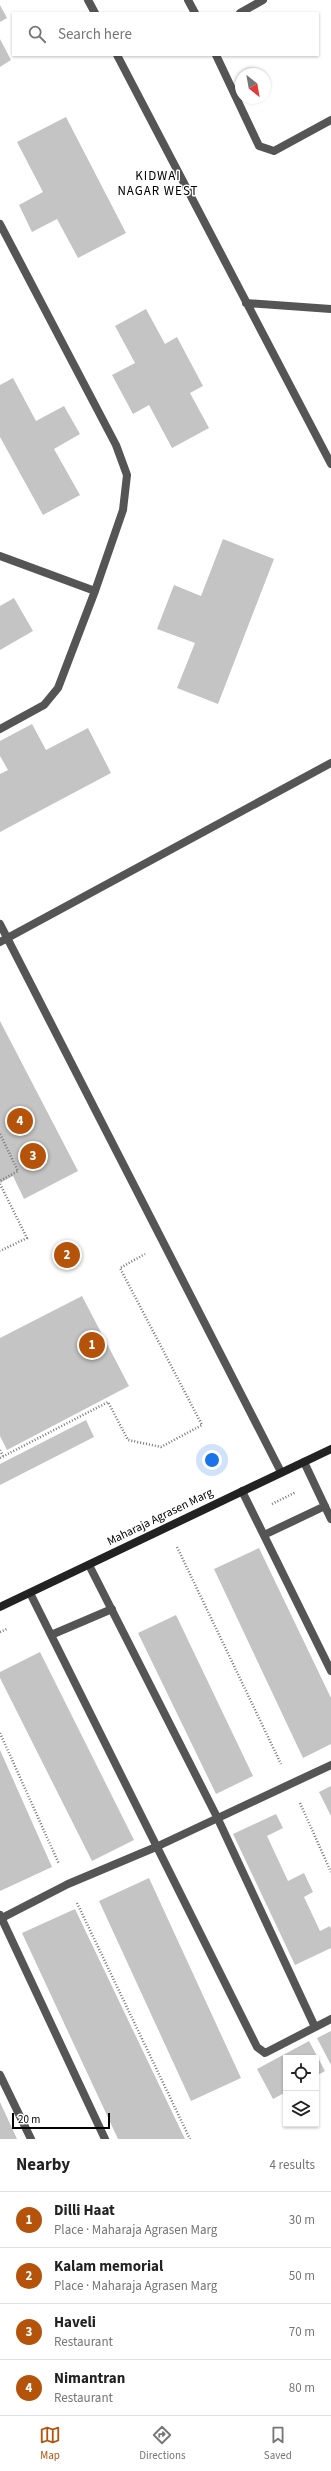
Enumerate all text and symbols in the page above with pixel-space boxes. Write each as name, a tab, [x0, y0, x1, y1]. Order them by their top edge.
search box	[12, 12, 319, 56]
icon: search	[26, 23, 48, 45]
text: Search here	[58, 24, 132, 45]
north arrow	[235, 68, 271, 104]
district label: KIDWAI NAGAR WEST	[117, 167, 199, 200]
pin: 4	[7, 1106, 33, 1136]
pin: 3	[20, 1141, 46, 1171]
pin: 2	[54, 1240, 80, 1270]
pin: 1	[79, 1330, 105, 1360]
your location	[202, 1450, 222, 1470]
street label: Maharaja Agrasen Marg	[104, 1484, 216, 1550]
map controls	[283, 2055, 319, 2127]
button: locate	[283, 2055, 319, 2091]
button: layers	[283, 2091, 319, 2127]
scale bar	[12, 2111, 110, 2130]
text: 20 m	[18, 2112, 40, 2127]
text: Nearby	[16, 2153, 70, 2177]
text: 4 results	[270, 2156, 315, 2174]
text: Dilli Haat	[54, 2200, 115, 2221]
text: 1	[26, 2211, 32, 2229]
text: 30 m	[289, 2211, 315, 2229]
text: Place · Maharaja Agrasen Marg	[54, 2221, 217, 2239]
text: Kalam memorial	[54, 2256, 163, 2277]
text: 2	[26, 2267, 32, 2285]
text: 50 m	[289, 2267, 315, 2285]
text: Place · Maharaja Agrasen Marg	[54, 2277, 217, 2295]
text: Haveli	[54, 2312, 96, 2333]
text: 3	[26, 2323, 32, 2341]
text: 70 m	[289, 2323, 315, 2341]
text: Restaurant	[54, 2333, 113, 2351]
text: Nimantran	[54, 2368, 125, 2389]
text: 4	[26, 2379, 32, 2397]
text: 80 m	[289, 2379, 315, 2397]
text: Restaurant	[54, 2389, 113, 2407]
tab: Map	[39, 2424, 61, 2463]
tab: Directions	[139, 2424, 186, 2463]
tab: Saved	[264, 2424, 292, 2463]

